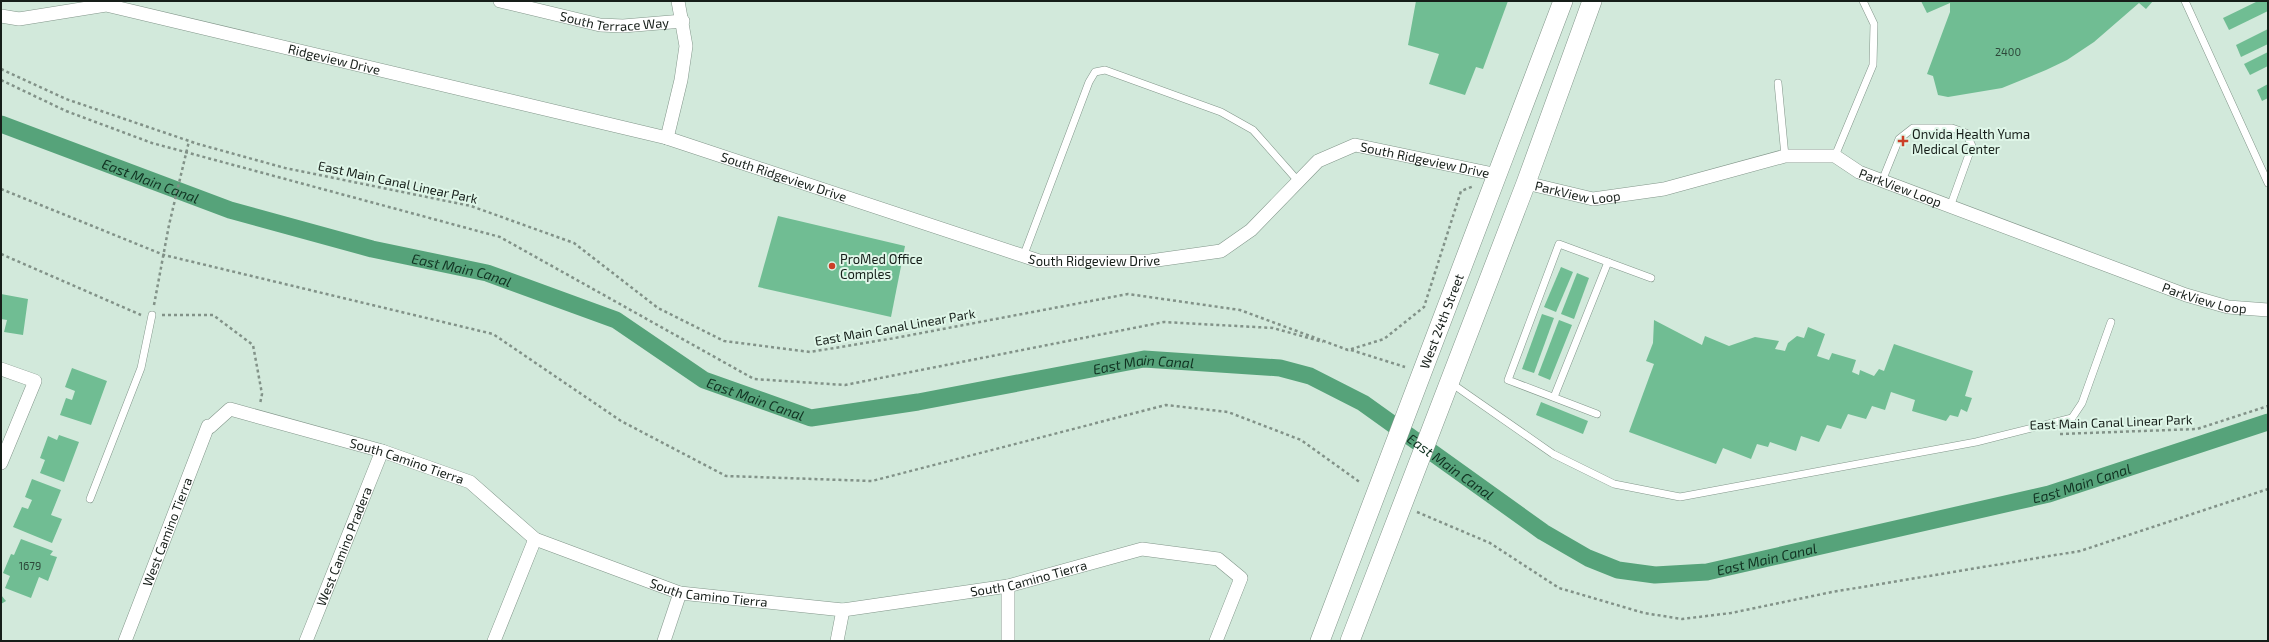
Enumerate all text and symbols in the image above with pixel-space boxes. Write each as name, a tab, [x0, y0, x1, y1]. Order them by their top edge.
street label: South Terrace Way	[558, 8, 670, 34]
street label: Ridgeview Drive	[287, 40, 382, 78]
house number: 2400	[1995, 45, 2021, 58]
place label: Onvida Health Yuma Medical Center	[1912, 126, 2030, 157]
marker: Onvida Health Yuma Medical Center	[1897, 135, 1909, 147]
street label: South Ridgeview Drive	[1359, 138, 1491, 181]
street label: South Ridgeview Drive	[719, 148, 849, 205]
water label: East Main Canal	[100, 154, 202, 206]
street label: East Main Canal Linear Park	[317, 157, 480, 207]
street label: ParkView Loop	[1857, 165, 1944, 210]
street label: ParkView Loop	[1533, 177, 1621, 207]
water label: East Main Canal	[410, 249, 514, 290]
street label: South Ridgeview Drive	[1026, 250, 1161, 269]
place label: ProMed Office Comples	[840, 251, 923, 282]
marker: ProMed Office Comples	[827, 261, 837, 271]
street label: West 24th Street	[1416, 271, 1467, 371]
street label: ParkView Loop	[2160, 279, 2247, 316]
street label: East Main Canal Linear Park	[813, 305, 977, 349]
water label: East Main Canal	[1091, 350, 1195, 377]
water label: East Main Canal	[705, 373, 807, 423]
street label: East Main Canal Linear Park	[2029, 411, 2193, 433]
water label: East Main Canal	[1404, 429, 1498, 503]
street label: South Camino Tierra	[348, 434, 466, 487]
water label: East Main Canal	[2031, 459, 2133, 506]
street label: West Camino Tierra	[139, 475, 195, 589]
street label: West Camino Pradera	[313, 484, 375, 608]
water label: East Main Canal	[1715, 539, 1818, 578]
street label: South Camino Tierra	[969, 557, 1089, 599]
house number: 1679	[19, 559, 41, 572]
street label: South Camino Tierra	[648, 574, 768, 610]

